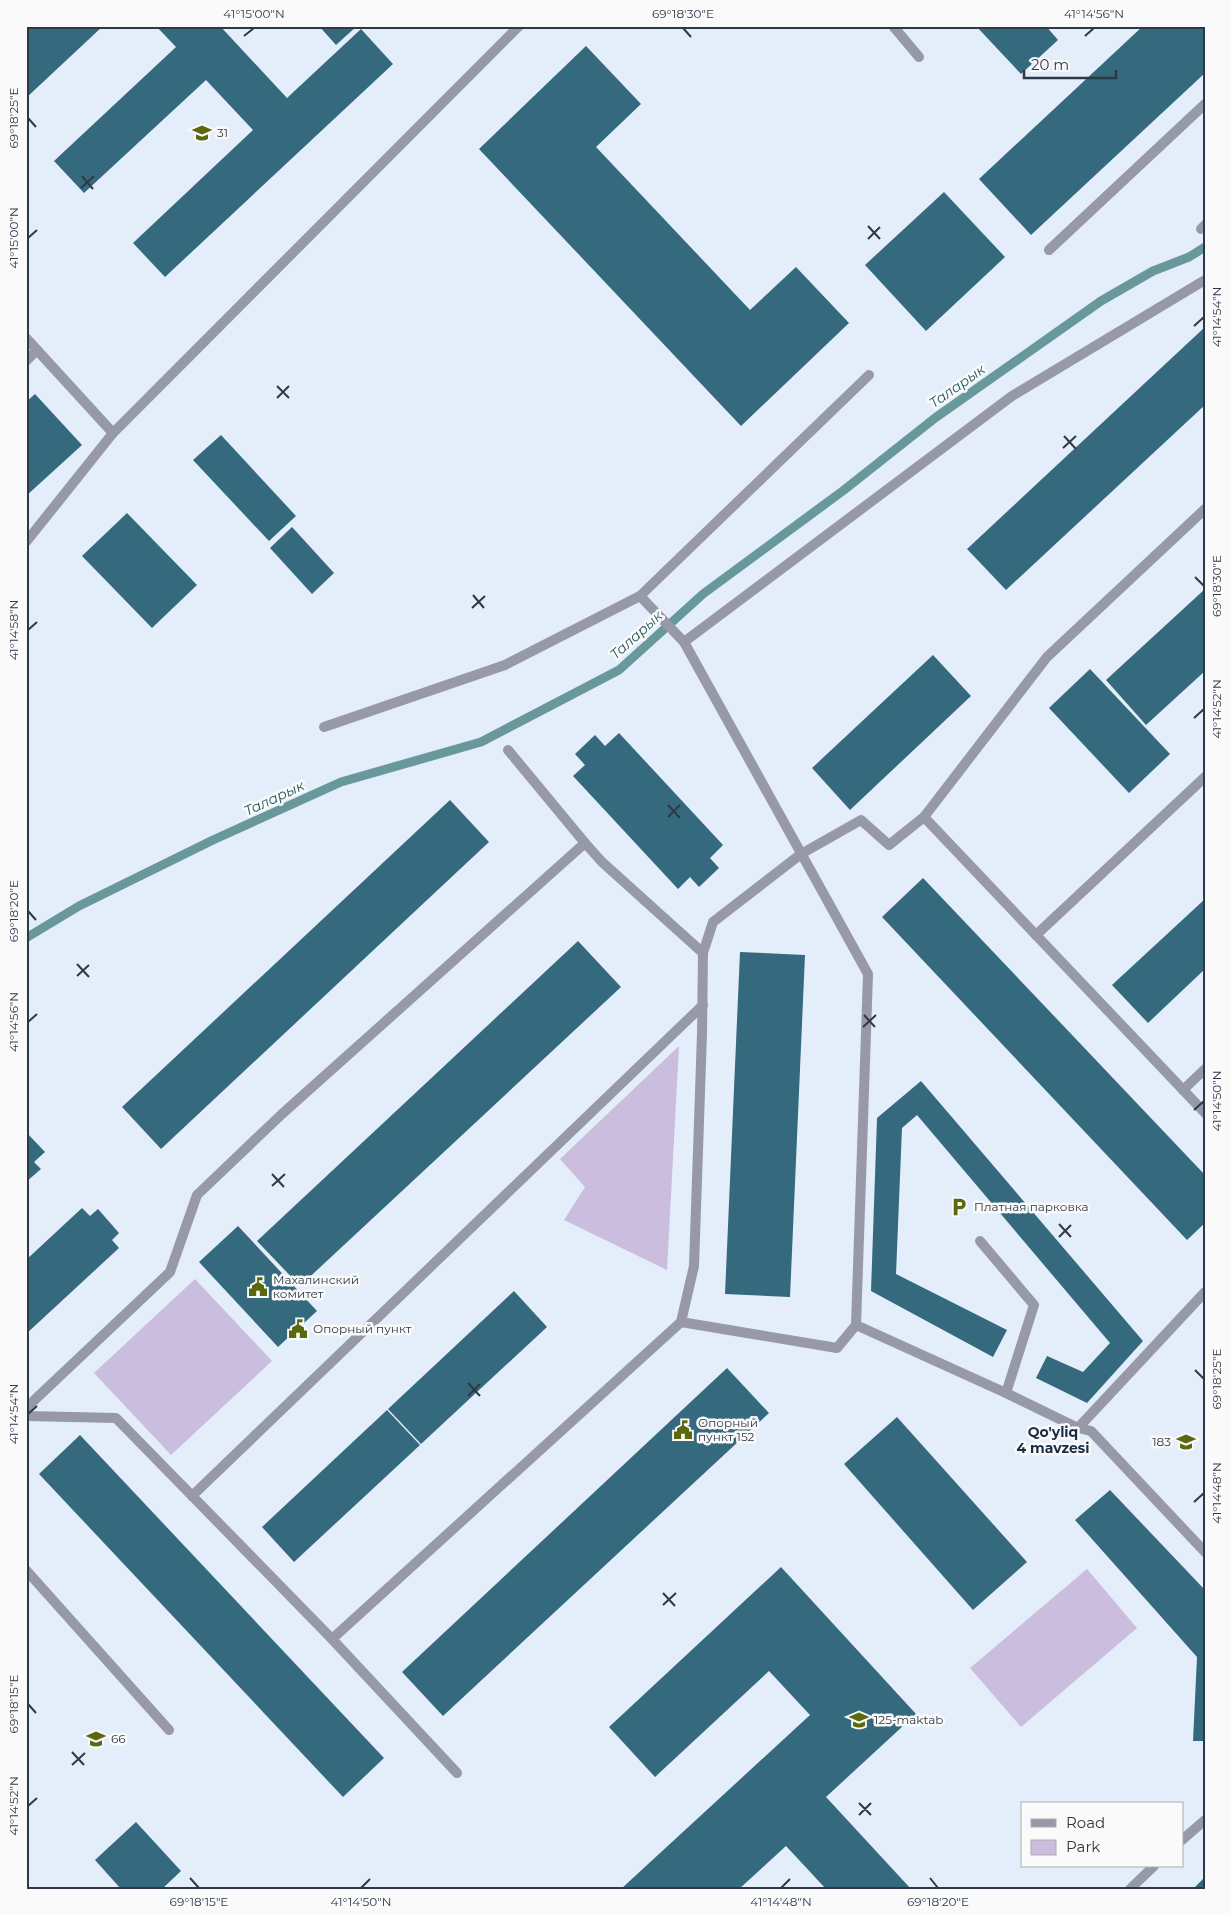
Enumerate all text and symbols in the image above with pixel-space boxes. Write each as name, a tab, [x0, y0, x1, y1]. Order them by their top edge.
text: 41°15'00"N	[223, 6, 285, 21]
text: 69°18'30"E	[652, 6, 714, 21]
text: 41°14'56"N	[1064, 6, 1124, 21]
scale bar	[1024, 48, 1116, 80]
text: 20 m	[1031, 55, 1069, 74]
text: 69°18'25"E	[6, 87, 21, 149]
school or university icon: 31	[191, 122, 213, 144]
place label: 31	[217, 125, 228, 140]
text: 41°15'00"N	[6, 207, 21, 269]
text: 41°14'54"N	[1209, 287, 1224, 347]
water label: Таларык	[925, 360, 989, 412]
text: 69°18'30"E	[1209, 555, 1224, 617]
text: 41°14'58"N	[6, 600, 21, 660]
water label: Таларык	[606, 606, 667, 663]
text: 41°14'52"N	[1209, 679, 1224, 739]
water label: Таларык	[241, 776, 308, 820]
text: 69°18'20"E	[6, 880, 21, 942]
text: 41°14'56"N	[6, 992, 21, 1052]
text: 41°14'50"N	[1209, 1071, 1224, 1131]
parking icon: Платная парковка	[948, 1196, 970, 1218]
place label: Платная парковка	[974, 1199, 1089, 1214]
place label: Махалинский комитет	[273, 1272, 359, 1301]
public building icon: Махалинский комитет	[247, 1276, 269, 1298]
public building icon: Опорный пункт	[287, 1318, 309, 1340]
place label: Опорный пункт	[313, 1321, 412, 1336]
text: 69°18'25"E	[1209, 1348, 1224, 1410]
text: 41°14'54"N	[6, 1384, 21, 1444]
place label: Опорный пункт 152	[698, 1415, 758, 1444]
public building icon: Опорный пункт 152	[672, 1419, 694, 1441]
district label: Qo'yliq 4 mavzesi	[1016, 1423, 1090, 1457]
school or university icon: 183	[1175, 1431, 1197, 1453]
place label: 183	[1152, 1434, 1171, 1449]
text: 41°14'48"N	[1209, 1462, 1224, 1524]
text: 69°18'15"E	[6, 1675, 21, 1733]
school or university icon: 125-maktab	[848, 1709, 870, 1731]
place label: 125-maktab	[874, 1712, 943, 1727]
school or university icon: 66	[85, 1728, 107, 1750]
place label: 66	[111, 1731, 126, 1746]
text: 41°14'52"N	[6, 1776, 21, 1836]
legend	[1021, 1802, 1184, 1868]
text: Road	[1066, 1813, 1105, 1832]
text: Park	[1066, 1837, 1100, 1856]
text: 69°18'15"E	[170, 1894, 228, 1909]
text: 41°14'50"N	[331, 1894, 391, 1909]
text: 41°14'48"N	[750, 1894, 812, 1909]
text: 69°18'20"E	[907, 1894, 969, 1909]

